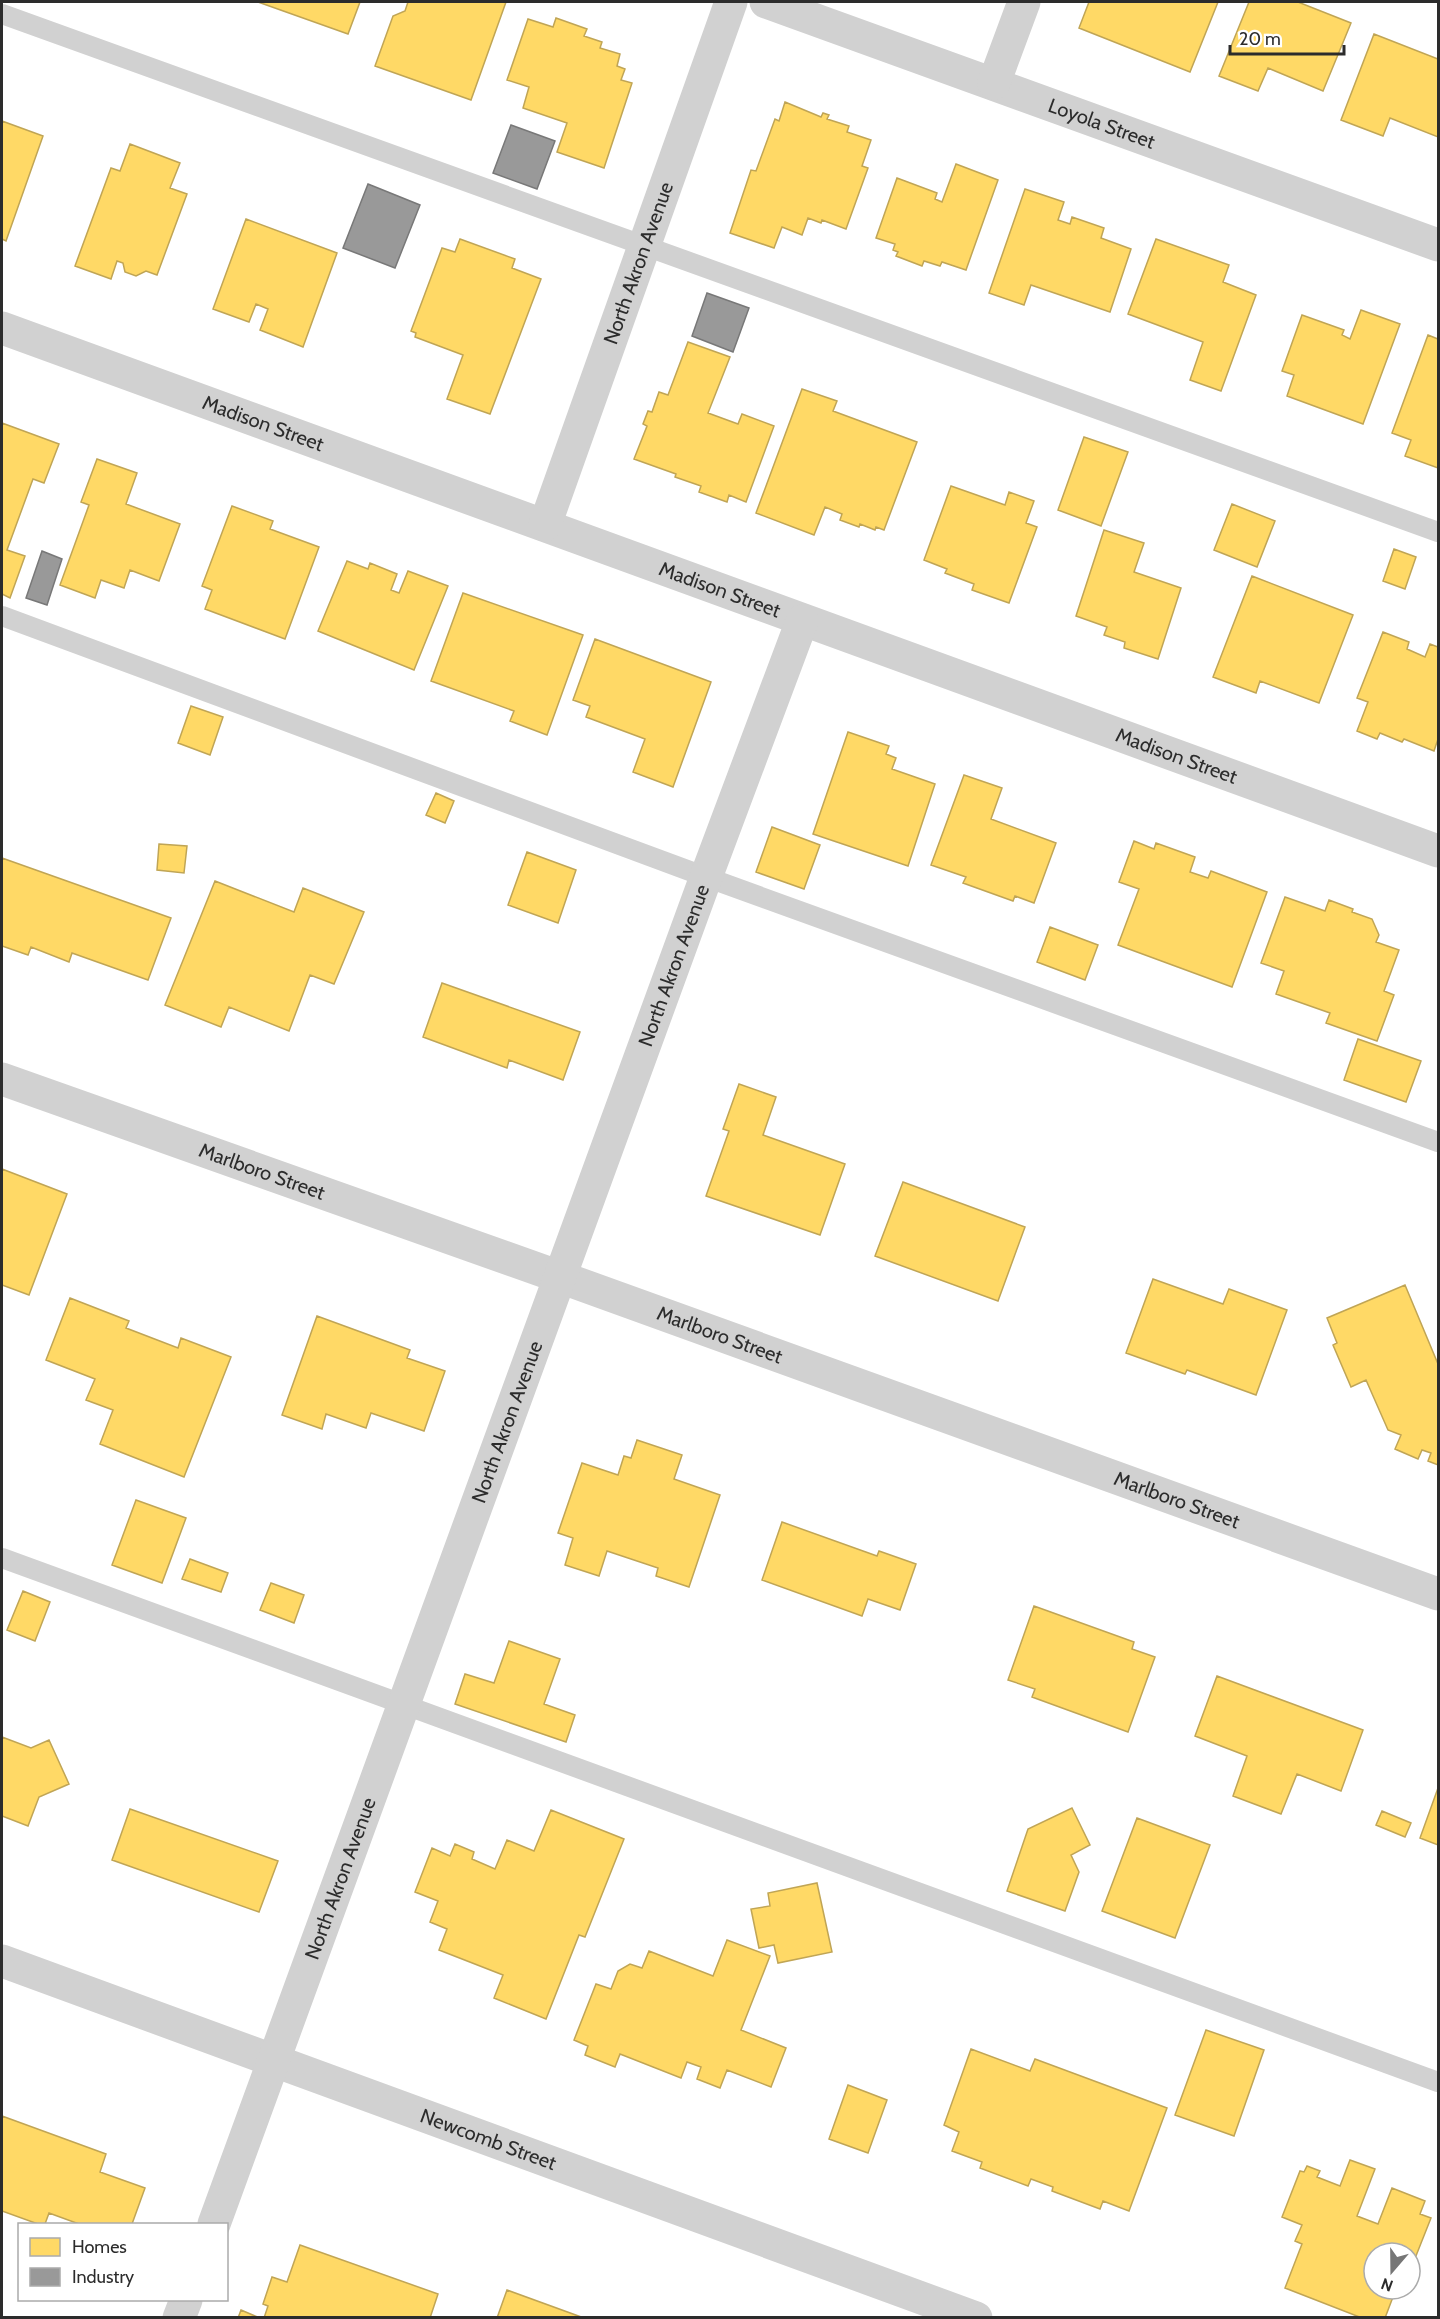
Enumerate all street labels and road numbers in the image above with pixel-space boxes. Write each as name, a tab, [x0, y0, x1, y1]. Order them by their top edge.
street label: Loyola Street	[1045, 93, 1159, 154]
street label: North Akron Avenue	[598, 179, 678, 348]
street label: Madison Street	[199, 390, 327, 456]
street label: Madison Street	[656, 556, 784, 623]
street label: Madison Street	[1113, 723, 1241, 789]
street label: North Akron Avenue	[633, 881, 714, 1050]
street label: Marlboro Street	[196, 1138, 329, 1205]
street label: Marlboro Street	[654, 1301, 786, 1368]
street label: North Akron Avenue	[466, 1338, 548, 1506]
street label: Marlboro Street	[1111, 1466, 1243, 1534]
street label: North Akron Avenue	[300, 1794, 381, 1963]
street label: Newcomb Street	[417, 2103, 560, 2175]

